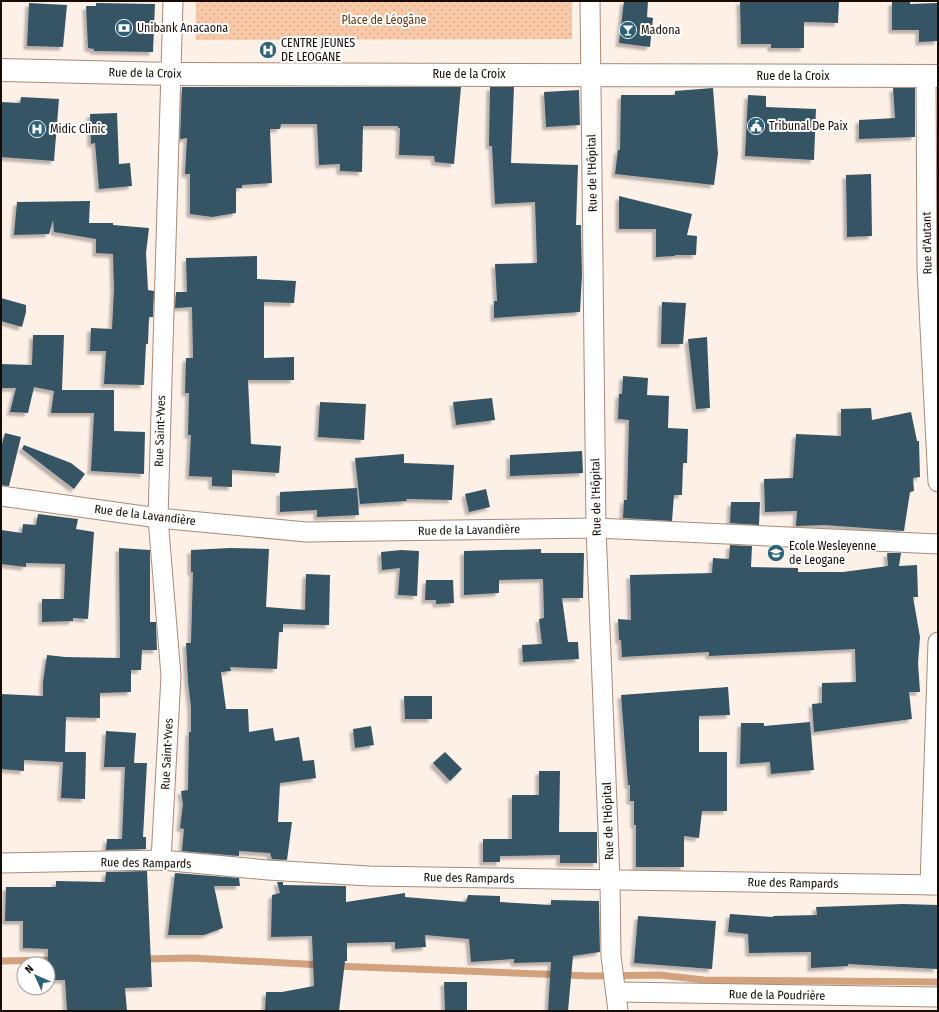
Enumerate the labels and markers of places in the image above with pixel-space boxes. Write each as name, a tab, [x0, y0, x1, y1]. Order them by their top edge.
bank icon: Unibank Anacaona	[114, 18, 134, 38]
bar icon: Madona	[618, 20, 638, 40]
place label: Unibank Anacaona	[137, 21, 228, 35]
place label: Madona	[641, 23, 680, 37]
place label: CENTRE JEUNES DE LEOGANE	[281, 36, 355, 64]
hospital icon: CENTRE JEUNES DE LEOGANE	[258, 40, 278, 60]
public building icon: Tribunal De Paix	[746, 116, 766, 136]
hospital icon: Midic Clinic	[27, 119, 47, 139]
place label: Tribunal De Paix	[769, 119, 848, 133]
place label: Midic Clinic	[50, 122, 106, 136]
place label: Ecole Wesleyenne de Leogane	[789, 539, 876, 567]
school or university icon: Ecole Wesleyenne de Leogane	[766, 543, 786, 563]

